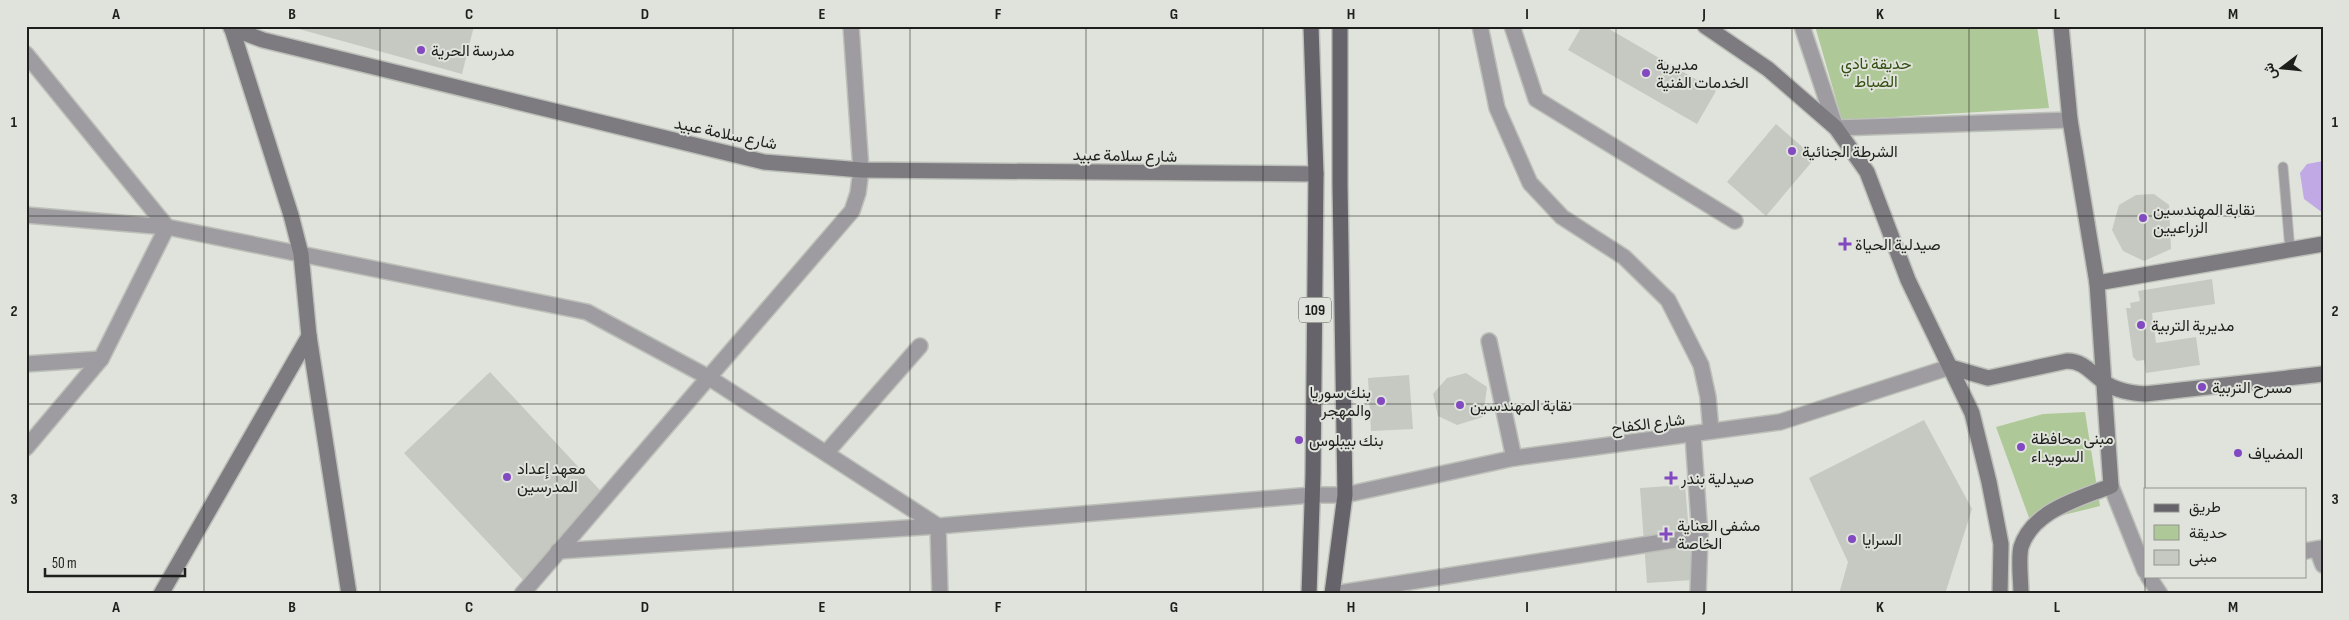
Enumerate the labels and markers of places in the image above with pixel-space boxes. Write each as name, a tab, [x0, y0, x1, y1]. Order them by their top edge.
place label: مدرسة الحرية	[431, 42, 514, 61]
marker: مدرسة الحرية	[415, 44, 427, 56]
place label: مديرية الخدمات الفنية	[1656, 56, 1749, 93]
marker: مديرية الخدمات الفنية	[1640, 67, 1652, 79]
place label: الشرطة الجنائية	[1802, 143, 1898, 162]
marker: الشرطة الجنائية	[1786, 145, 1798, 157]
place label: نقابة المهندسين الزراعيين	[2153, 201, 2255, 238]
marker: نقابة المهندسين الزراعيين	[2137, 212, 2149, 224]
place label: صيدلية الحياة	[1855, 236, 1941, 255]
marker: صيدلية الحياة	[1839, 238, 1851, 250]
place label: مديرية التربية	[2151, 317, 2234, 336]
marker: مديرية التربية	[2135, 319, 2147, 331]
place label: مسرح التربية	[2212, 379, 2292, 399]
marker: مسرح التربية	[2196, 381, 2208, 393]
place label: بنك سوريا والمهجر	[1309, 384, 1371, 421]
marker: بنك سوريا والمهجر	[1375, 395, 1387, 407]
place label: نقابة المهندسين	[1470, 397, 1572, 416]
marker: نقابة المهندسين	[1454, 399, 1466, 411]
place label: مبنى محافظة السويداء	[2031, 430, 2113, 467]
place label: بنك بيبلوس	[1309, 432, 1383, 451]
marker: بنك بيبلوس	[1293, 434, 1305, 446]
marker: مبنى محافظة السويداء	[2015, 441, 2027, 453]
place label: المضياف	[2248, 445, 2303, 464]
marker: المضياف	[2232, 447, 2244, 459]
place label: معهد إعداد المدرسين	[517, 460, 586, 497]
place label: صيدلية بندر	[1680, 470, 1754, 489]
marker: معهد إعداد المدرسين	[501, 471, 513, 483]
marker: صيدلية بندر	[1665, 472, 1677, 484]
place label: مشفى العناية الخاصة	[1677, 517, 1760, 554]
marker: مشفى العناية الخاصة	[1659, 527, 1673, 541]
place label: السرايا	[1862, 531, 1902, 550]
marker: السرايا	[1846, 533, 1858, 545]

